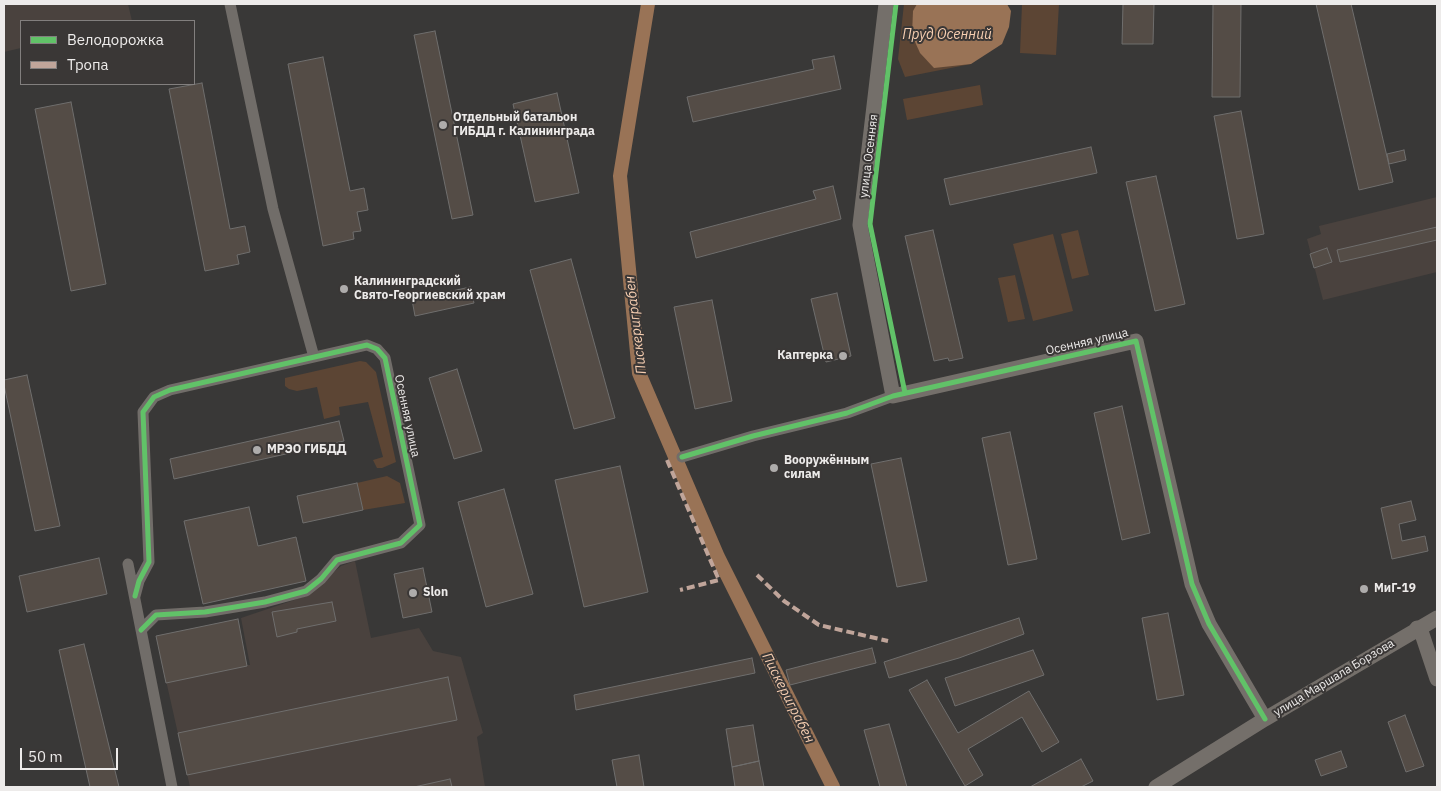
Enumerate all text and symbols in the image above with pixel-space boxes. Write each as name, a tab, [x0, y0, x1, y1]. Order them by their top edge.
legend	[20, 20, 195, 85]
water label: Пруд Осенний	[902, 27, 992, 43]
text: Велодорожка	[67, 30, 164, 49]
text: Тропа	[67, 55, 109, 74]
place label: Отдельный батальон ГИБДД г. Калининграда	[453, 111, 595, 139]
street label: улица Осенняя	[857, 113, 881, 199]
marker: Отдельный батальон ГИБДД г. Калининграда	[437, 119, 449, 131]
place label: Калининградский Свято-Георгиевский храм	[354, 275, 506, 303]
water label: Пискериграбен	[622, 275, 650, 375]
marker: Калининградский Свято-Георгиевский храм	[338, 283, 350, 295]
street label: Осенняя улица	[1044, 326, 1130, 358]
place label: Каптерка	[777, 349, 833, 363]
marker: Каптерка	[837, 350, 849, 362]
street label: Осенняя улица	[391, 373, 423, 459]
place label: МРЭО ГИБДД	[267, 443, 347, 457]
marker: МРЭО ГИБДД	[251, 444, 263, 456]
place label: Вооружённым силам	[784, 454, 869, 482]
marker: Вооружённым силам	[768, 462, 780, 474]
place label: МиГ-19	[1374, 582, 1416, 596]
marker: МиГ-19	[1358, 583, 1370, 595]
place label: Slon	[423, 586, 448, 600]
marker: Slon	[407, 587, 419, 599]
street label: улица Маршала Борзова	[1271, 636, 1397, 720]
water label: Пискериграбен	[758, 650, 818, 746]
scale bar	[22, 738, 120, 770]
text: 50 m	[28, 747, 63, 766]

